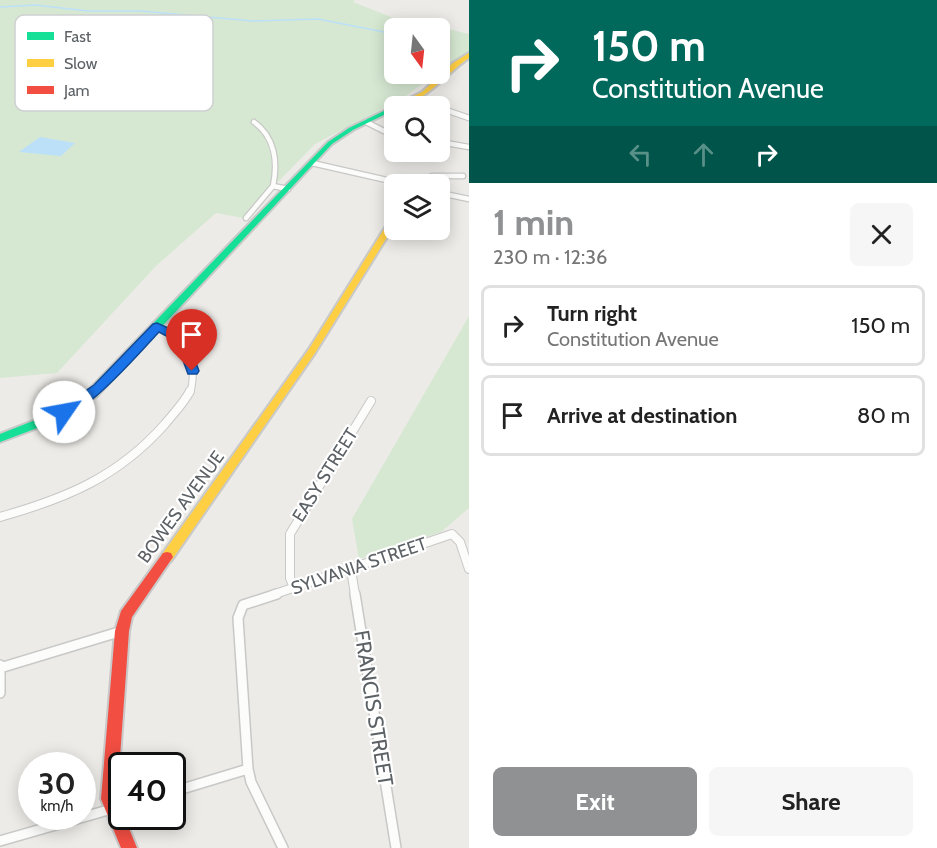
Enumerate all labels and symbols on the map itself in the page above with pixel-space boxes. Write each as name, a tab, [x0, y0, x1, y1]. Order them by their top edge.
legend	[15, 15, 213, 111]
north arrow	[384, 18, 450, 84]
text: Fast	[64, 27, 92, 46]
text: Slow	[64, 54, 98, 73]
text: Jam	[63, 81, 90, 100]
pin	[166, 309, 217, 371]
position arrow	[32, 380, 96, 444]
street label: EASY STREET	[287, 424, 363, 526]
street label: BOWES AVENUE	[133, 447, 229, 567]
street label: SYLVANIA STREET	[288, 532, 430, 600]
street label: FRANCIS STREET	[349, 628, 399, 788]
speed limit sign: 40	[108, 752, 186, 830]

